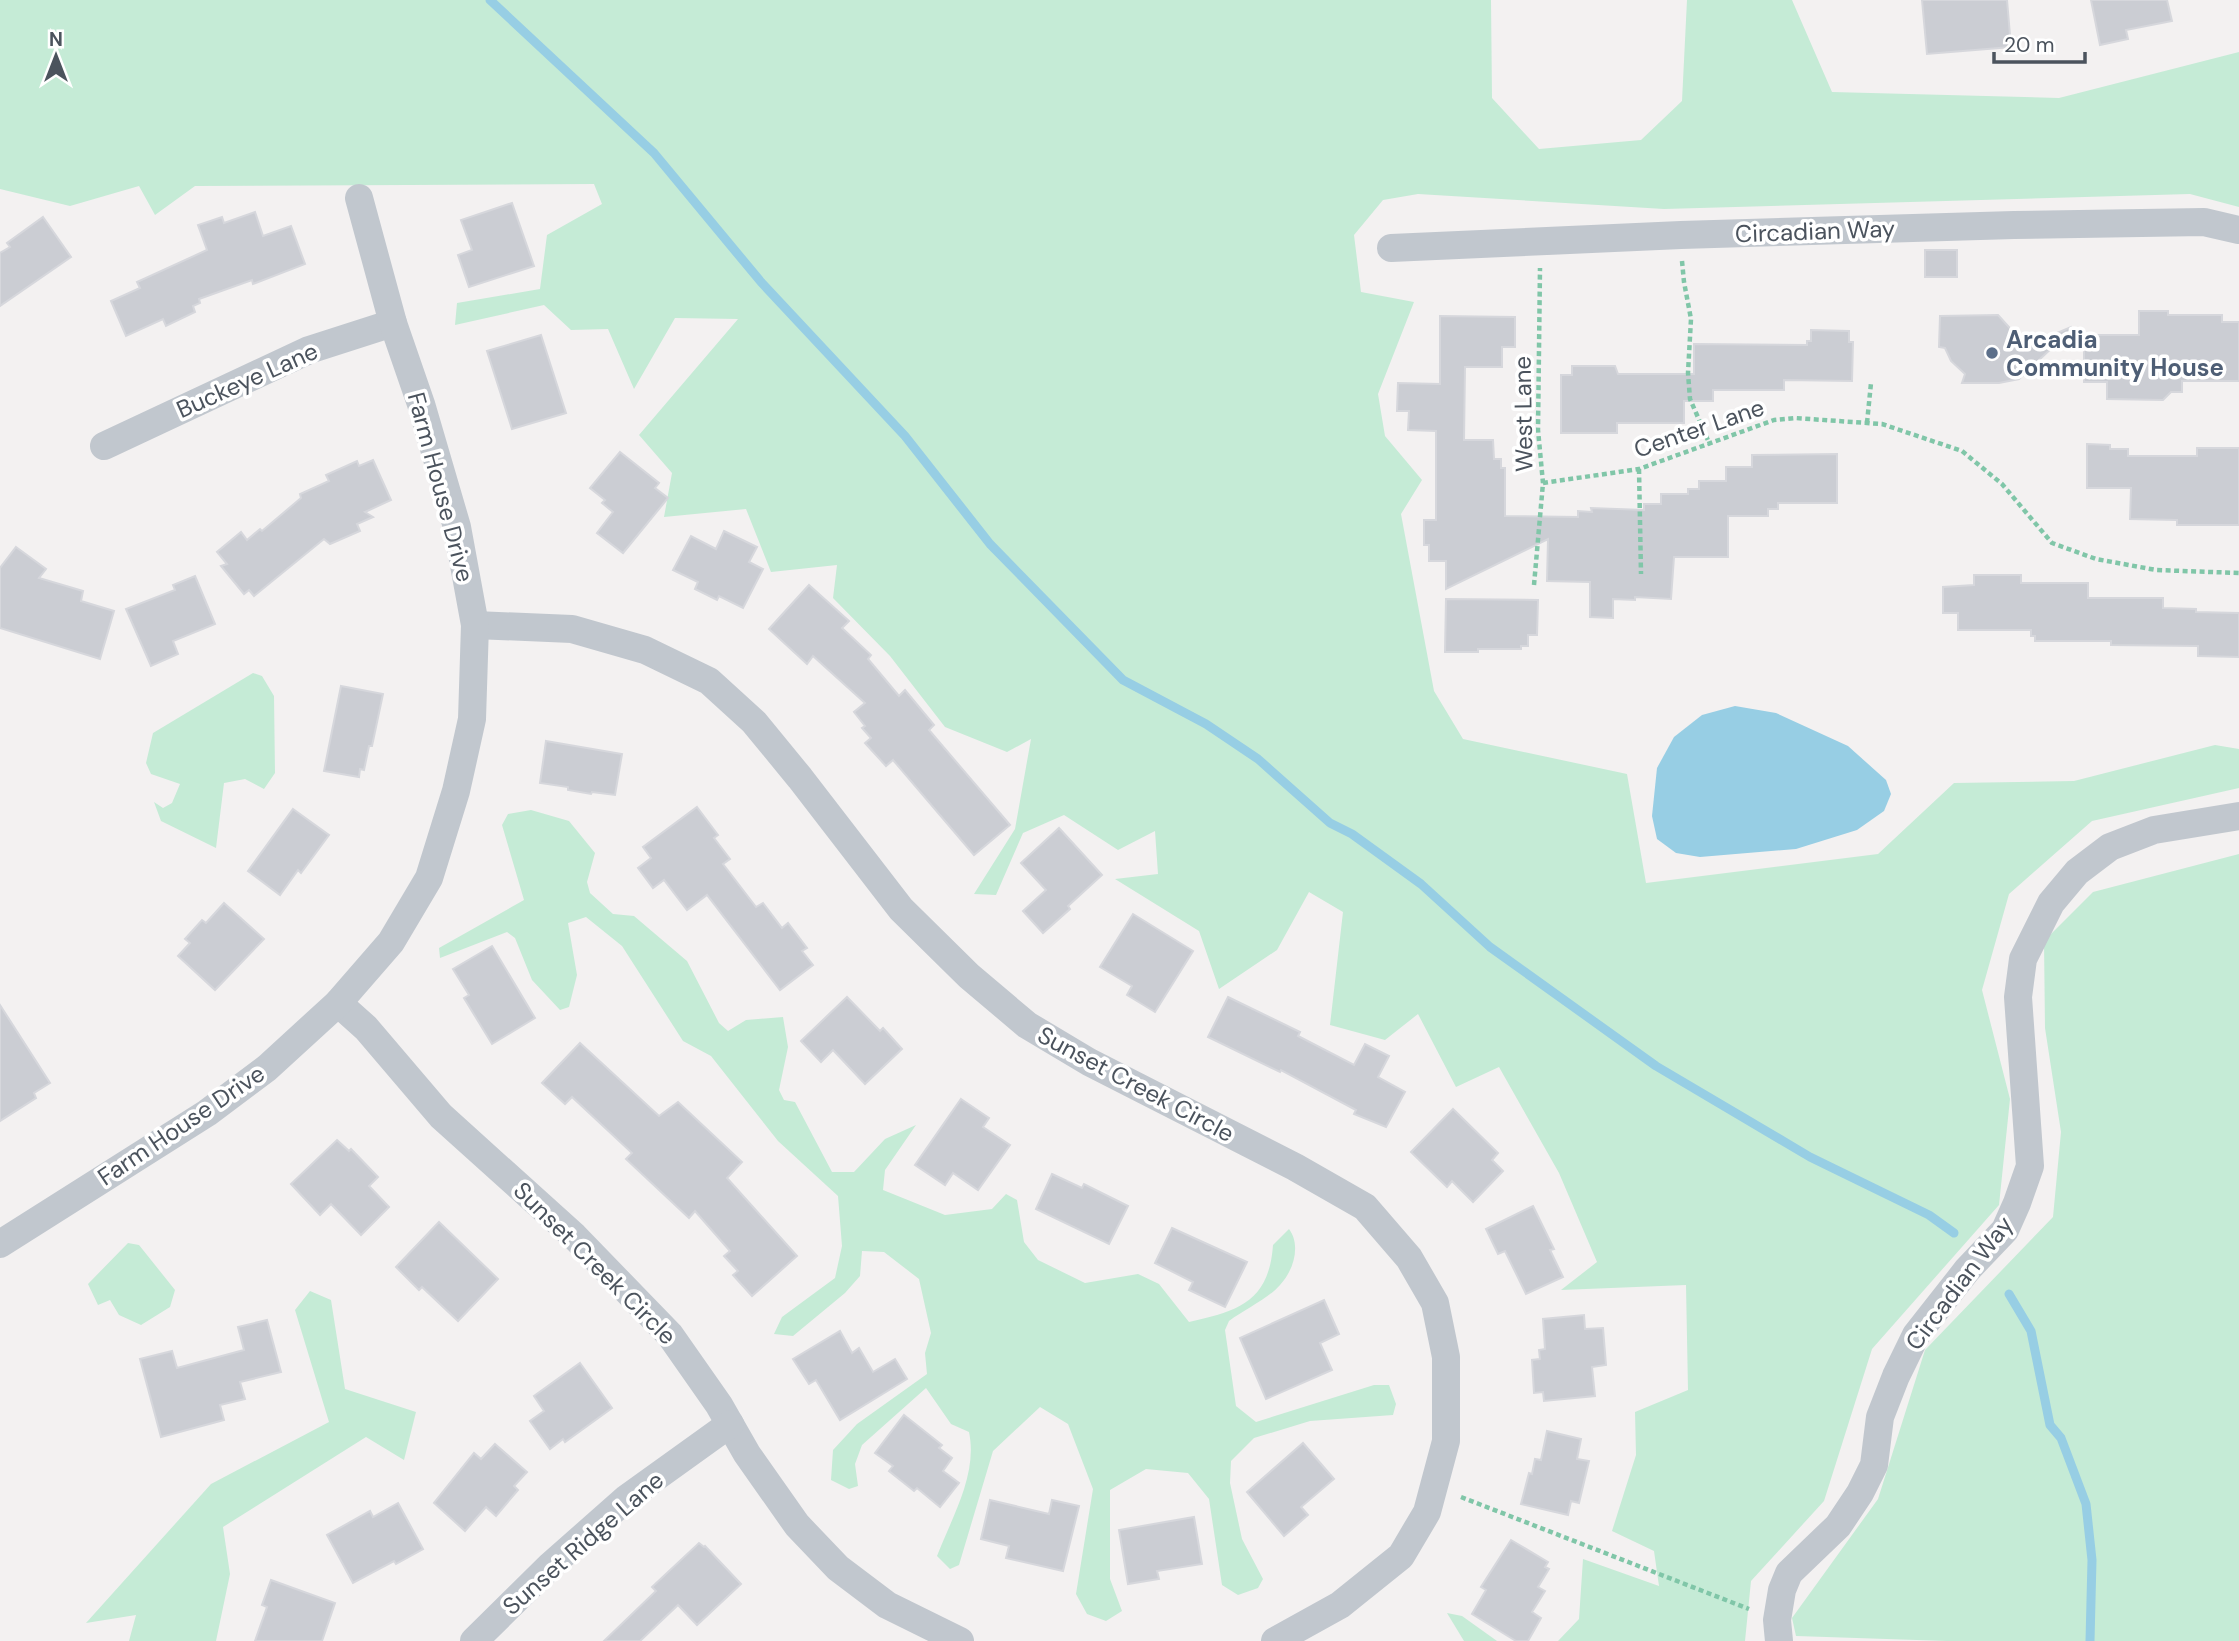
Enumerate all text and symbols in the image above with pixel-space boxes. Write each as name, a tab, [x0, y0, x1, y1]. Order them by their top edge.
north arrow	[21, 21, 91, 91]
scale bar	[1994, 21, 2085, 65]
text: N	[49, 27, 63, 52]
text: 20 m	[2004, 31, 2055, 59]
street label: Circadian Way	[1734, 213, 1896, 249]
place label: Arcadia Community House	[2006, 324, 2224, 383]
street label: Buckeye Lane	[171, 335, 323, 425]
marker: Arcadia Community House	[1984, 345, 2000, 361]
street label: West Lane	[1506, 356, 1540, 472]
street label: Farm House Drive	[401, 389, 481, 585]
street label: Center Lane	[1630, 391, 1768, 465]
street label: Sunset Creek Circle	[1032, 1019, 1240, 1149]
street label: Farm House Drive	[92, 1058, 270, 1192]
street label: Sunset Creek Circle	[507, 1175, 683, 1351]
street label: Circadian Way	[1898, 1210, 2020, 1356]
street label: Sunset Ridge Lane	[496, 1465, 670, 1621]

